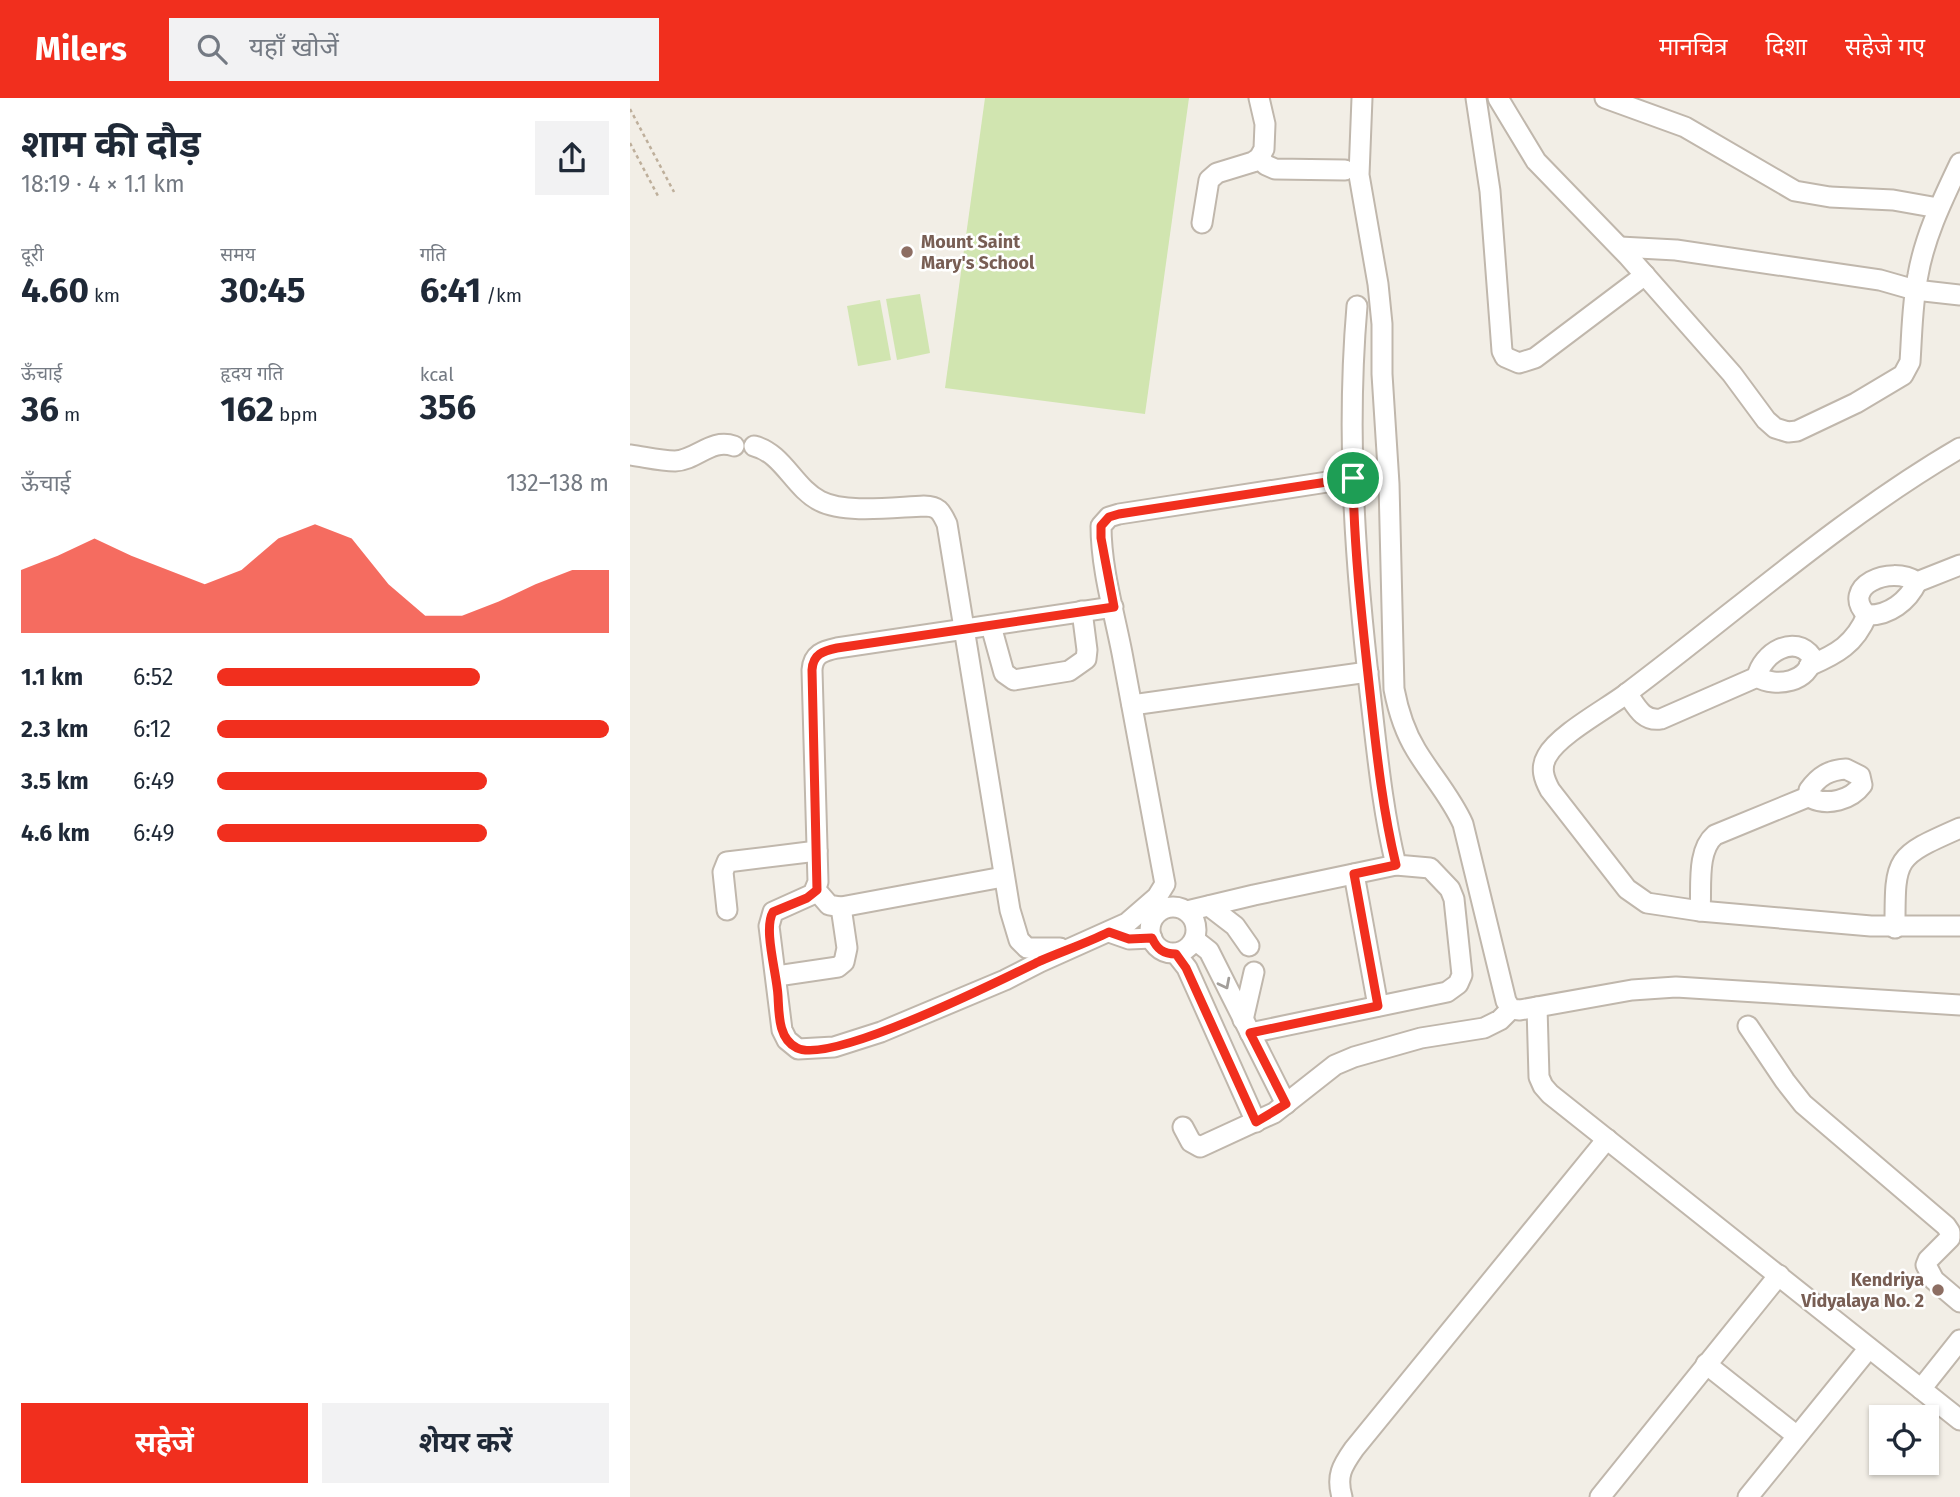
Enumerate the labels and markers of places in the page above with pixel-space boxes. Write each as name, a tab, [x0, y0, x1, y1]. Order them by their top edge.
place label: Mount Saint Mary's School	[921, 231, 1035, 274]
marker: Mount Saint Mary's School	[899, 244, 915, 260]
pin	[1323, 448, 1383, 508]
place label: Kendriya Vidyalaya No. 2	[1800, 1269, 1924, 1312]
marker: Kendriya Vidyalaya No. 2	[1930, 1282, 1946, 1298]

